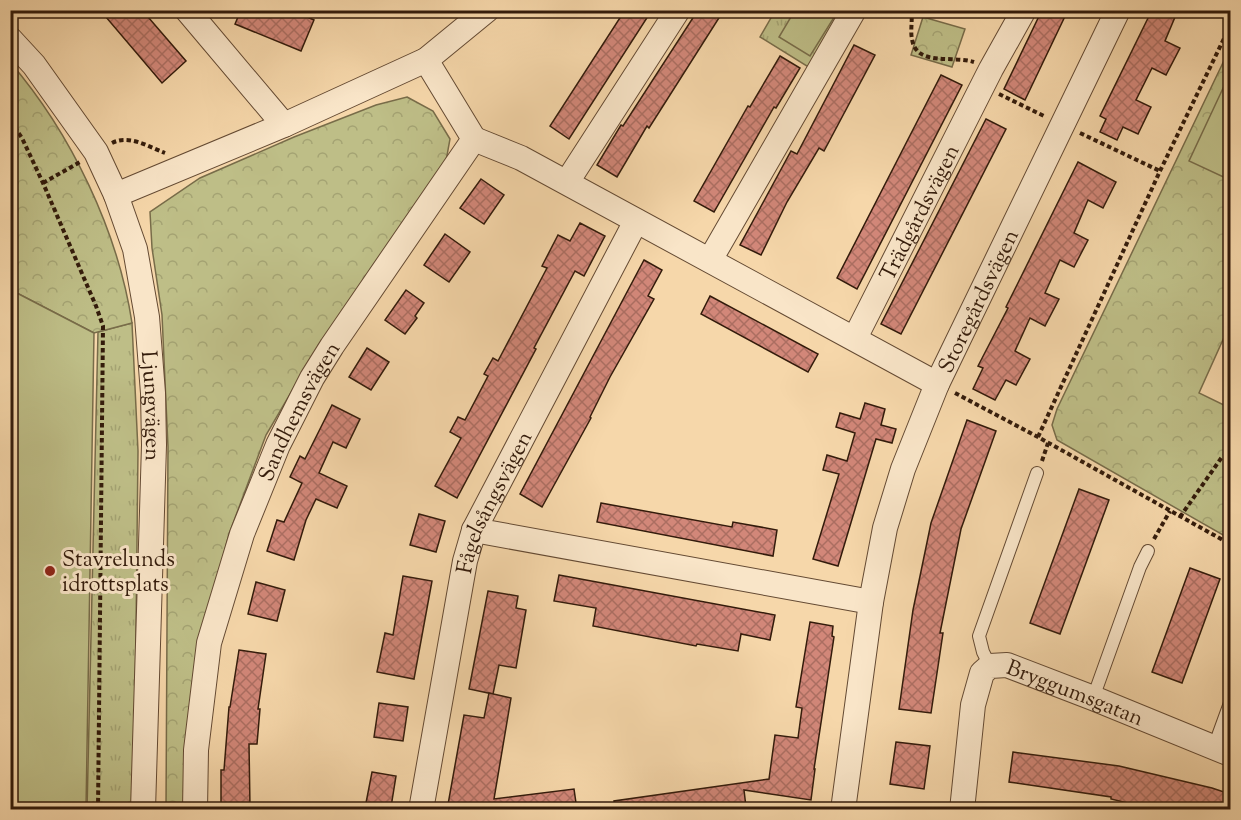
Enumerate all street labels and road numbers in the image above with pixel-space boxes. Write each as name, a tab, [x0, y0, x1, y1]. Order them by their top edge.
street label: Trädgårdsvägen	[873, 140, 969, 287]
street label: Storegårdsvägen	[932, 225, 1029, 379]
street label: Sandhemsvägen	[252, 336, 350, 487]
street label: Ljungvägen	[131, 350, 167, 462]
street label: Fågelsångsvägen	[450, 426, 542, 576]
street label: Bryggumsgatan	[1001, 653, 1148, 736]

